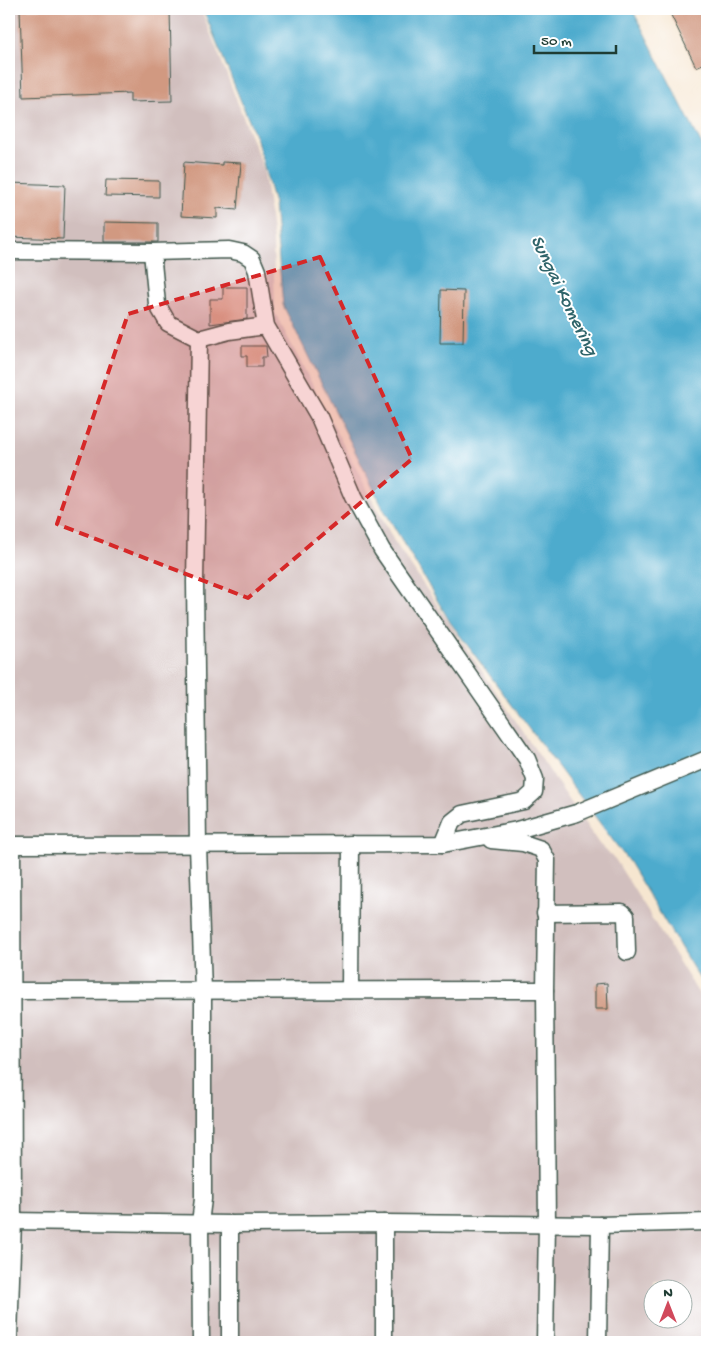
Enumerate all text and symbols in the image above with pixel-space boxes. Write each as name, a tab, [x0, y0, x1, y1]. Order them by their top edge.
scale bar	[534, 22, 616, 54]
text: 50 m	[541, 33, 572, 51]
water label: Sungai Komering	[524, 232, 603, 361]
north arrow	[644, 1278, 694, 1328]
text: N	[663, 1285, 673, 1302]

